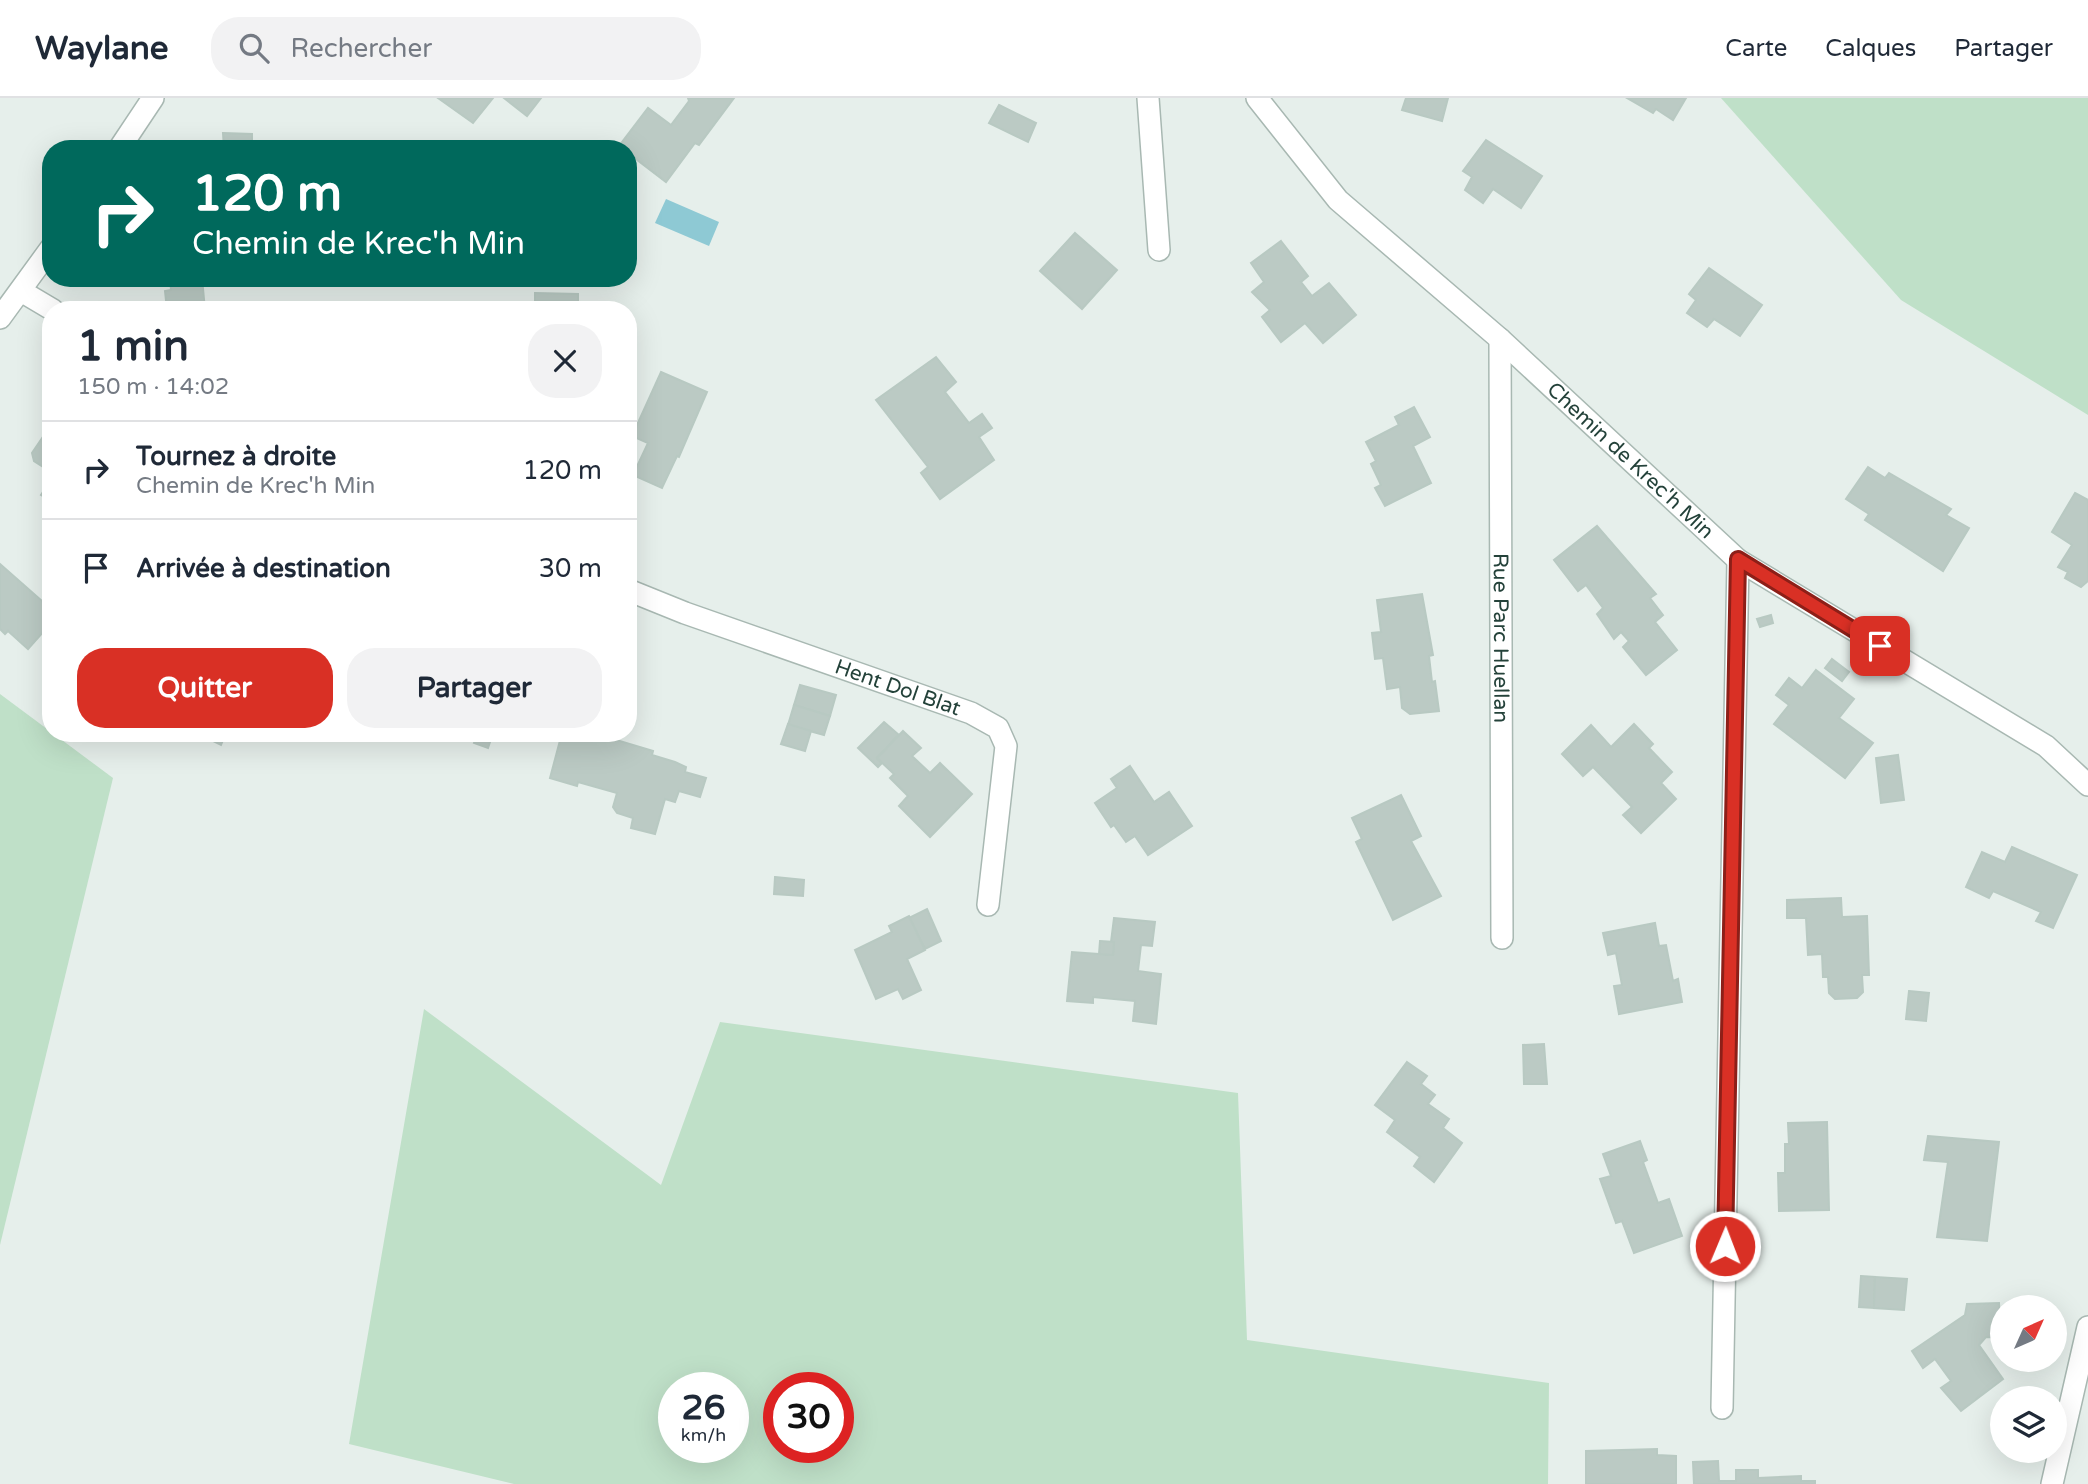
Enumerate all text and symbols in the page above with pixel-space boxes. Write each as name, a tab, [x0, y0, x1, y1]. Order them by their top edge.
search box	[211, 17, 701, 80]
text: Waylane	[35, 29, 169, 68]
icon: search	[235, 29, 273, 67]
text: Rechercher	[291, 33, 432, 64]
text: Carte	[1725, 34, 1787, 63]
text: Calques	[1825, 34, 1916, 63]
text: Partager	[1954, 34, 2053, 63]
text: 120 m	[192, 165, 342, 224]
icon: right	[77, 168, 168, 259]
text: Chemin de Krec'h Min	[192, 225, 525, 263]
text: 1 min	[77, 321, 189, 372]
button: close	[528, 324, 602, 398]
text: 150 m · 14:02	[77, 373, 229, 401]
street label: Chemin de Krec'h Min	[1542, 377, 1719, 544]
text: Tournez à droite	[136, 441, 336, 472]
icon: right	[77, 451, 115, 489]
text: 120 m	[522, 455, 602, 486]
text: Chemin de Krec'h Min	[136, 472, 375, 500]
icon: arrive	[77, 549, 115, 587]
text: Arrivée à destination	[136, 553, 391, 584]
text: 30 m	[539, 553, 602, 584]
street label: Rue Parc Huellan	[1488, 553, 1513, 723]
pin	[1850, 616, 1910, 676]
icon: arrive	[1861, 627, 1899, 665]
button: Quitter	[77, 648, 333, 728]
button: Partager	[347, 648, 602, 728]
street label: Hent Dol Blat	[831, 654, 964, 721]
position arrow	[1688, 1209, 1762, 1283]
north arrow	[1990, 1295, 2067, 1372]
map controls	[1990, 1295, 2067, 1463]
speed limit sign: 30	[763, 1372, 854, 1463]
button: layers	[1990, 1386, 2067, 1463]
text: 26	[682, 1387, 725, 1429]
text: km/h	[681, 1424, 726, 1446]

